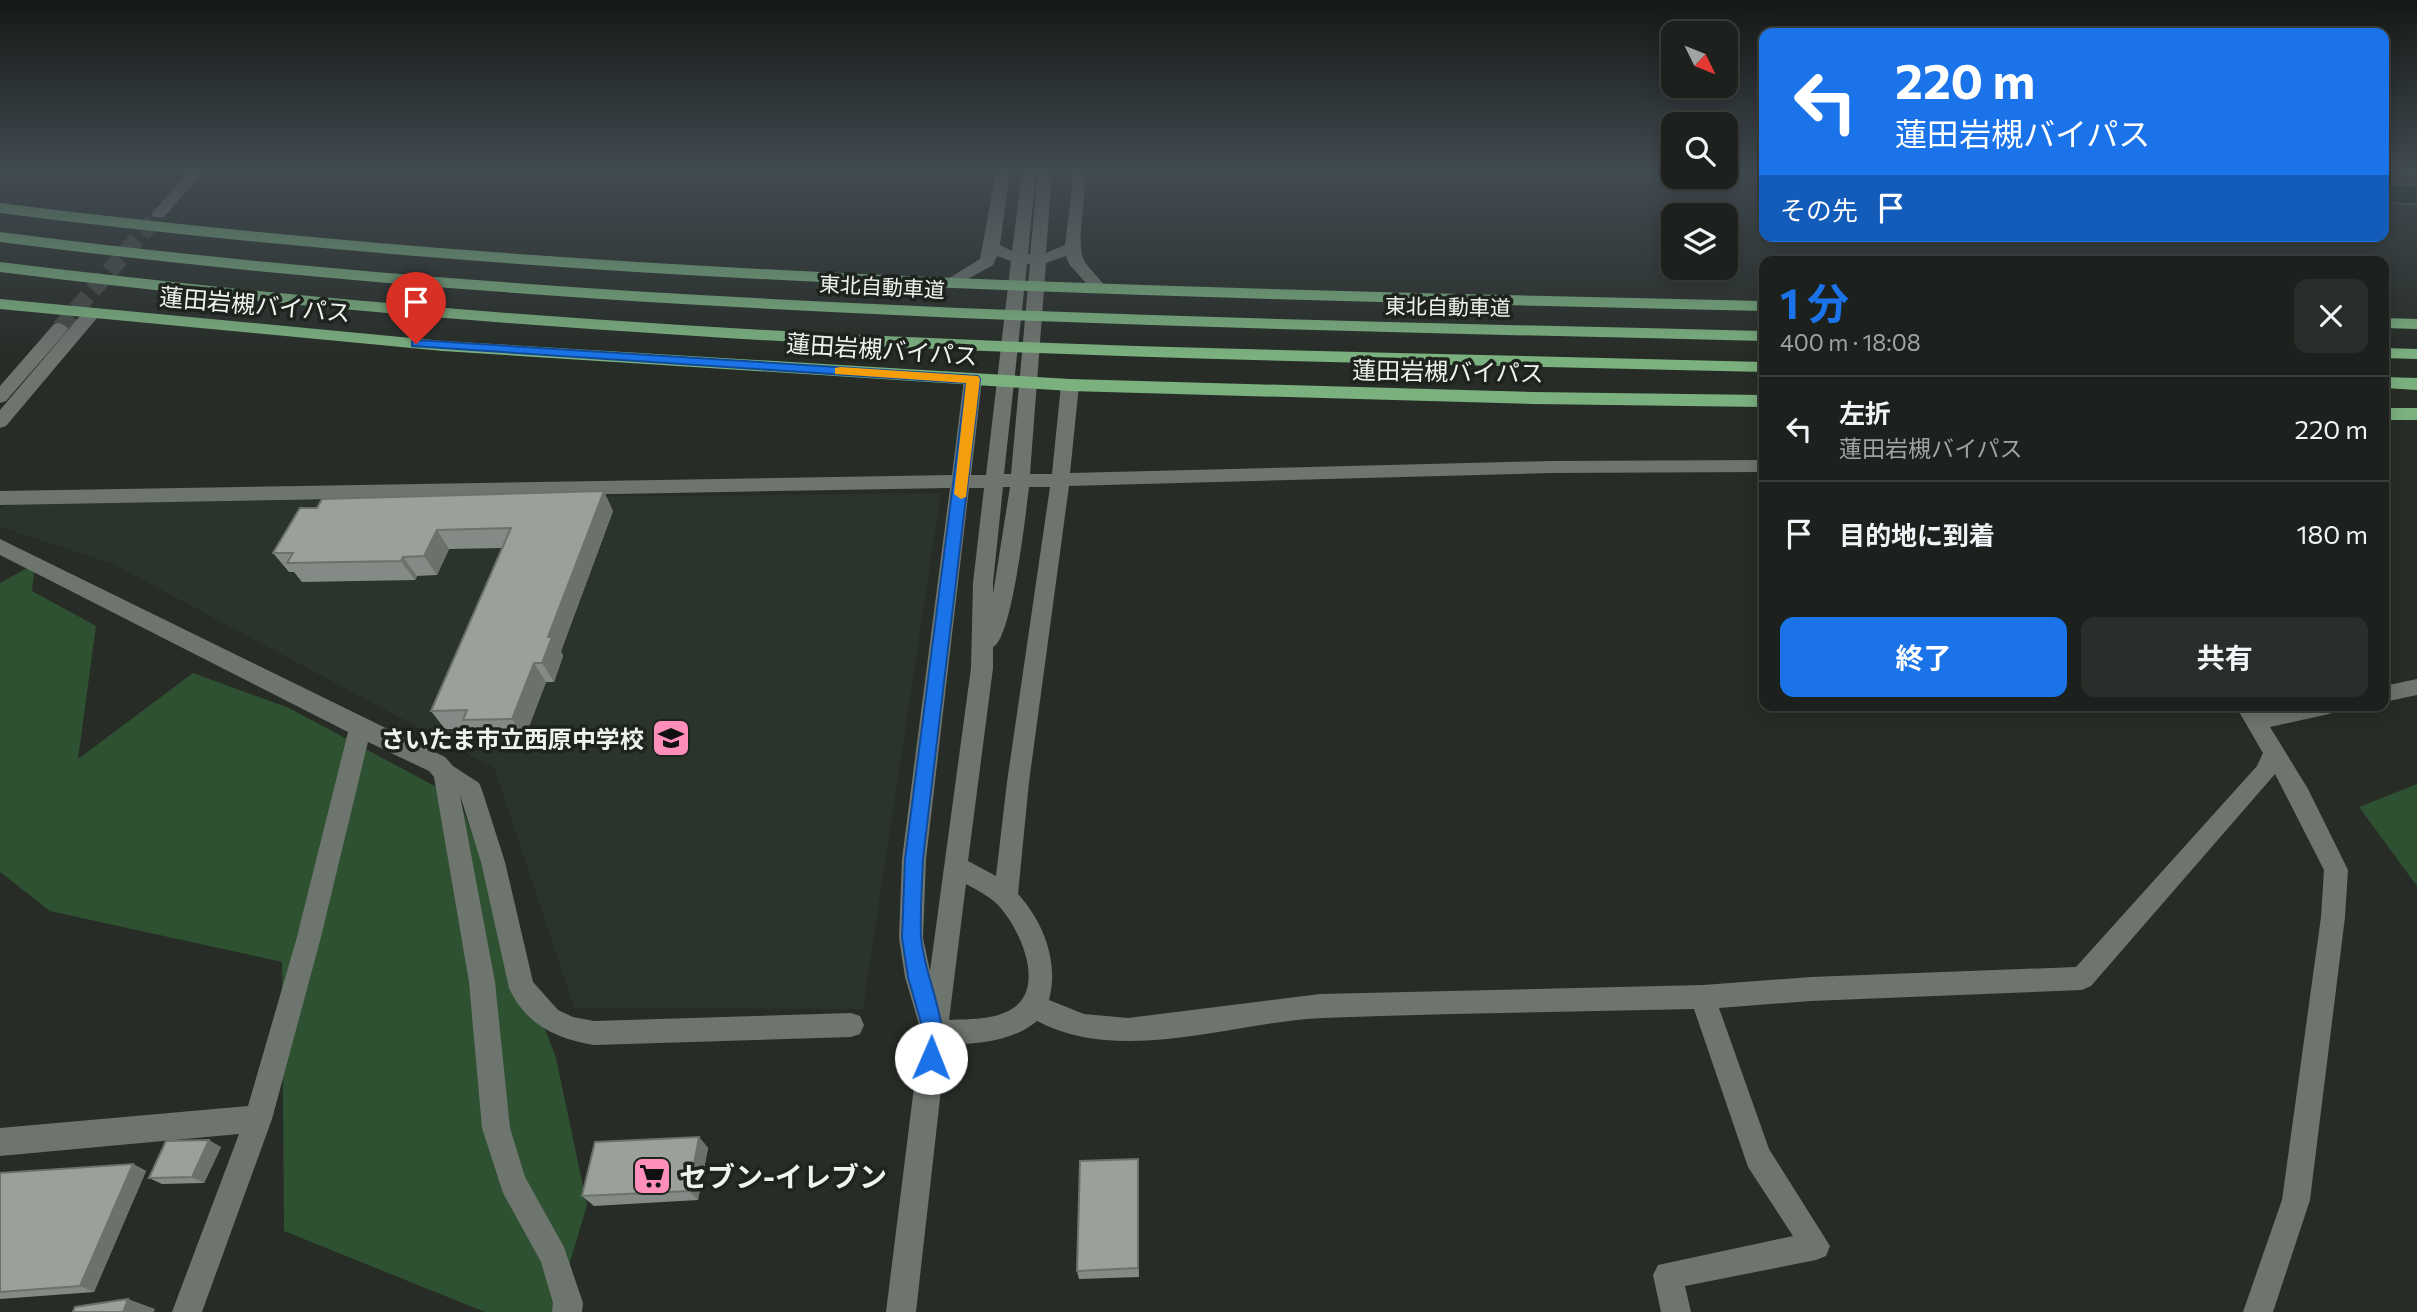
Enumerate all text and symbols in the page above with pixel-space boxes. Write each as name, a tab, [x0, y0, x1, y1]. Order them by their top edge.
north arrow	[1661, 21, 1738, 98]
map controls	[1661, 21, 1738, 280]
text: 220 m	[1895, 49, 2035, 109]
icon: left	[1780, 56, 1871, 147]
button: search	[1661, 112, 1738, 189]
text: 蓮田岩槻バイパス	[1895, 113, 2150, 153]
icon: arrive	[1872, 189, 1910, 227]
text: その先	[1780, 194, 1858, 225]
button: layers	[1661, 203, 1738, 280]
street label: 東北自動車道	[818, 270, 946, 302]
pin	[386, 272, 446, 344]
text: 1 分	[1780, 276, 1849, 328]
button: close	[2294, 279, 2368, 353]
street label: 蓮田岩槻バイパス	[158, 281, 352, 327]
icon: arrive	[397, 283, 435, 321]
street label: 東北自動車道	[1385, 292, 1511, 320]
street label: 蓮田岩槻バイパス	[785, 328, 979, 370]
text: 400 m · 18:08	[1780, 328, 1921, 356]
street label: 蓮田岩槻バイパス	[1352, 355, 1544, 387]
text: 左折	[1839, 397, 1891, 428]
icon: left	[1780, 410, 1818, 448]
text: 220 m	[2295, 413, 2368, 444]
text: 蓮田岩槻バイパス	[1839, 434, 2023, 462]
icon: arrive	[1780, 515, 1818, 553]
text: 180 m	[2296, 518, 2368, 549]
text: 目的地に到着	[1839, 519, 1995, 550]
button: 終了	[1780, 617, 2067, 697]
button: 共有	[2081, 617, 2368, 697]
school or university icon: さいたま市立西原中学校	[650, 717, 692, 759]
place label: さいたま市立西原中学校	[381, 724, 644, 753]
position arrow	[894, 1021, 968, 1095]
supermarket icon: セブン-イレブン	[631, 1155, 673, 1197]
place label: セブン-イレブン	[679, 1159, 887, 1193]

